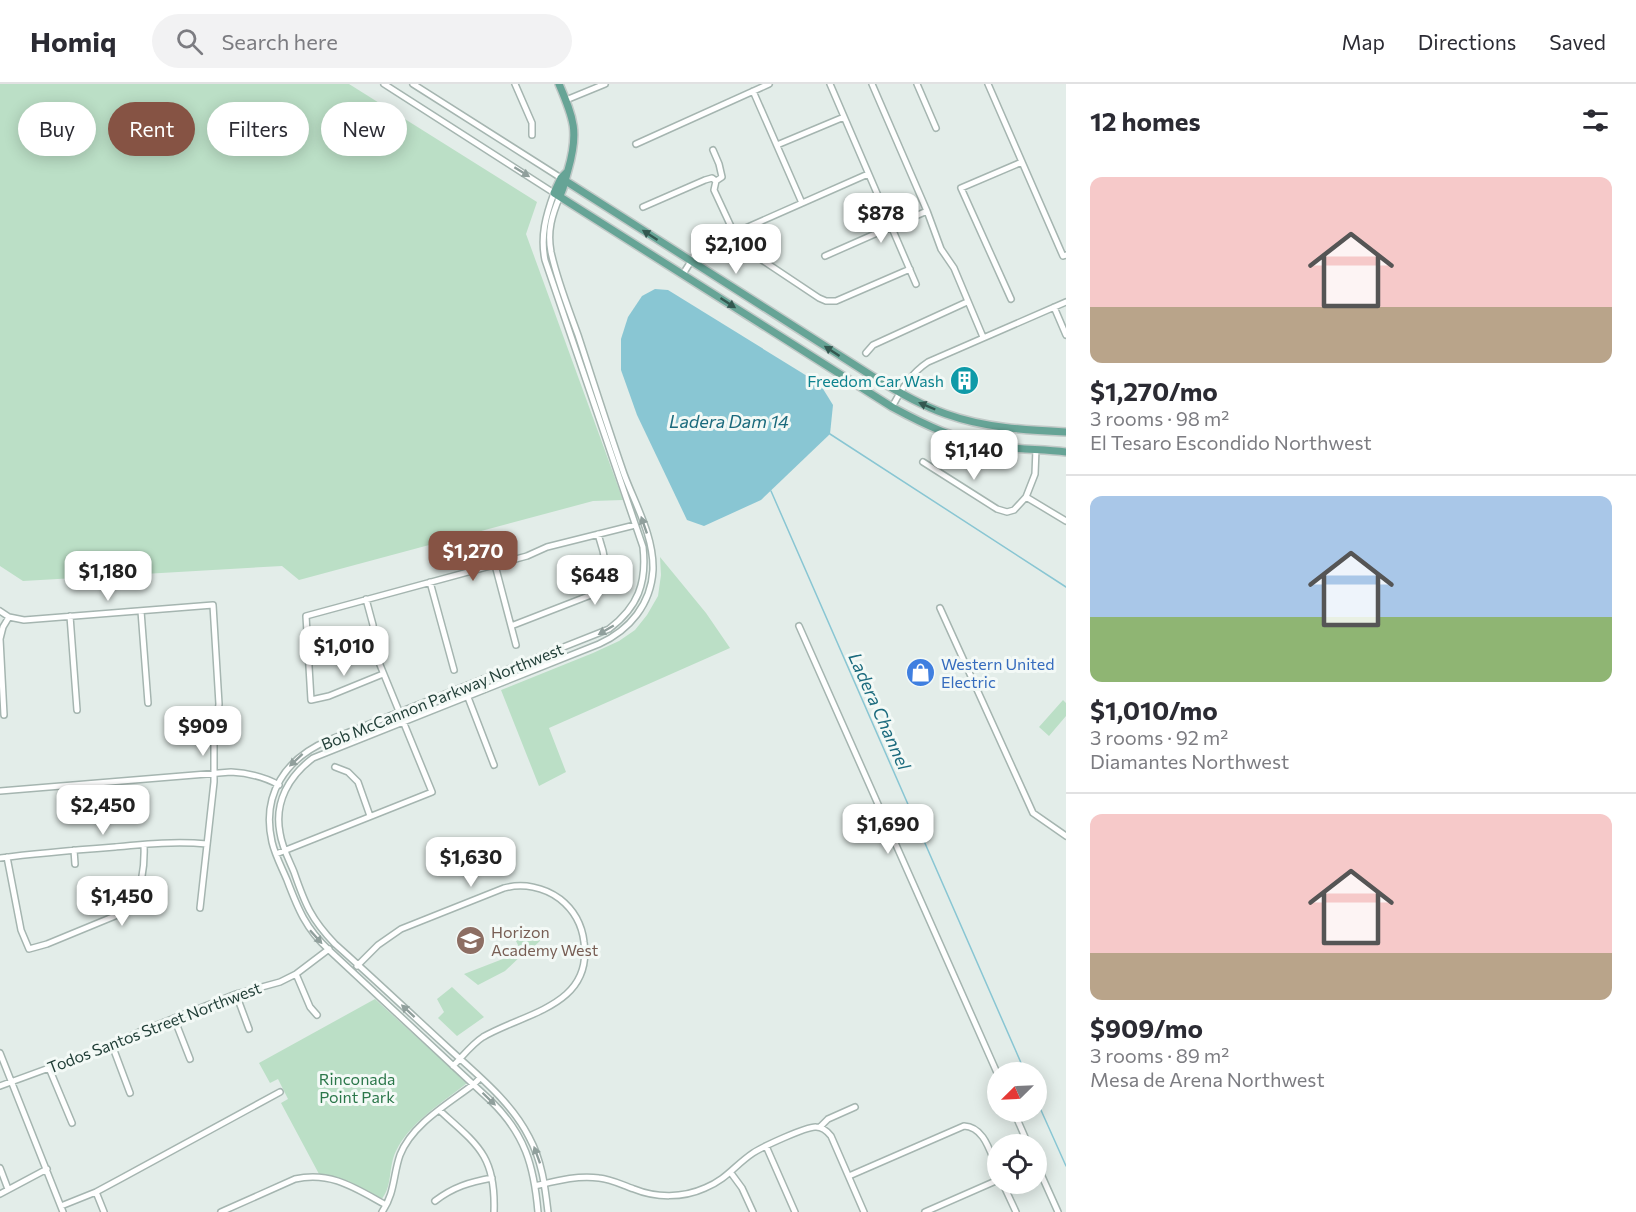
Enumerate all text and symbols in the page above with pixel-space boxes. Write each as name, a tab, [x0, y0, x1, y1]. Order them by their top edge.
search box	[152, 14, 572, 68]
text: Homiq	[30, 24, 116, 58]
icon: search	[173, 25, 206, 58]
text: Search here	[221, 28, 338, 55]
text: Map	[1342, 29, 1385, 54]
text: Directions	[1418, 29, 1516, 54]
text: Saved	[1549, 29, 1606, 54]
chip: Buy	[18, 102, 96, 156]
chip: Rent	[108, 102, 195, 156]
chip: Filters	[207, 102, 309, 156]
chip: New	[321, 102, 407, 156]
icon: filters	[1579, 104, 1612, 137]
text: 12 homes	[1090, 105, 1201, 136]
one-way arrow	[513, 166, 530, 177]
pin: $878	[845, 193, 917, 244]
text: $878	[858, 200, 904, 224]
icon: home	[1297, 216, 1405, 324]
pin: $2,100	[687, 224, 785, 275]
one-way arrow	[642, 230, 658, 241]
text: $2,100	[705, 231, 767, 255]
one-way arrow	[719, 297, 736, 308]
one-way arrow	[824, 346, 840, 357]
building icon: Freedom Car Wash	[949, 364, 981, 396]
place label: Freedom Car Wash	[807, 371, 944, 390]
text: $1,270/mo	[1090, 375, 1218, 406]
one-way arrow	[917, 401, 935, 411]
text: 3 rooms · 98 m²	[1090, 406, 1229, 430]
water label: Ladera Dam 14	[669, 410, 789, 432]
pin: $1,140	[925, 430, 1023, 481]
text: El Tesaro Escondido Northwest	[1090, 430, 1372, 454]
text: $1,140	[945, 437, 1003, 461]
one-way arrow	[638, 516, 648, 534]
pin: $1,270	[424, 531, 522, 582]
icon: home	[1297, 535, 1405, 643]
text: $1,270	[443, 538, 503, 562]
pin: $1,180	[59, 551, 157, 602]
pin: $648	[559, 555, 631, 606]
text: $1,180	[79, 558, 137, 582]
text: $648	[571, 562, 619, 586]
one-way arrow	[597, 625, 614, 635]
pin: $1,010	[295, 626, 393, 677]
text: $1,010	[314, 633, 374, 657]
street label: Bob McCannon Parkway Northwest	[318, 639, 566, 753]
water label: Ladera Channel	[844, 649, 916, 774]
place label: Western United Electric	[941, 654, 1054, 691]
shop icon: Western United Electric	[904, 656, 936, 688]
text: $1,010/mo	[1090, 694, 1218, 725]
pin: $909	[167, 706, 239, 757]
text: $909	[178, 713, 228, 737]
text: 3 rooms · 92 m²	[1090, 725, 1228, 749]
text: Diamantes Northwest	[1090, 749, 1289, 773]
one-way arrow	[289, 753, 303, 767]
pin: $2,450	[54, 785, 152, 836]
text: $2,450	[71, 792, 135, 816]
pin: $1,690	[839, 804, 937, 855]
text: $1,690	[857, 811, 919, 835]
pin: $1,630	[422, 837, 520, 888]
text: $1,630	[440, 844, 502, 868]
icon: home	[1297, 853, 1405, 961]
pin: $1,450	[73, 876, 171, 927]
text: $1,450	[91, 883, 153, 907]
place label: Horizon Academy West	[491, 922, 599, 959]
school or university icon: Horizon Academy West	[454, 924, 486, 956]
one-way arrow	[309, 929, 322, 944]
street label: Todos Santos Street Northwest	[45, 977, 264, 1077]
one-way arrow	[401, 1004, 416, 1018]
text: $909/mo	[1090, 1012, 1203, 1043]
text: 3 rooms · 89 m²	[1090, 1043, 1229, 1067]
north arrow	[987, 1062, 1047, 1122]
map controls	[987, 1062, 1047, 1194]
text: Mesa de Arena Northwest	[1090, 1067, 1325, 1091]
park label: Rinconada Point Park	[319, 1069, 395, 1106]
one-way arrow	[481, 1092, 496, 1105]
button: locate	[987, 1134, 1047, 1194]
one-way arrow	[531, 1146, 541, 1164]

